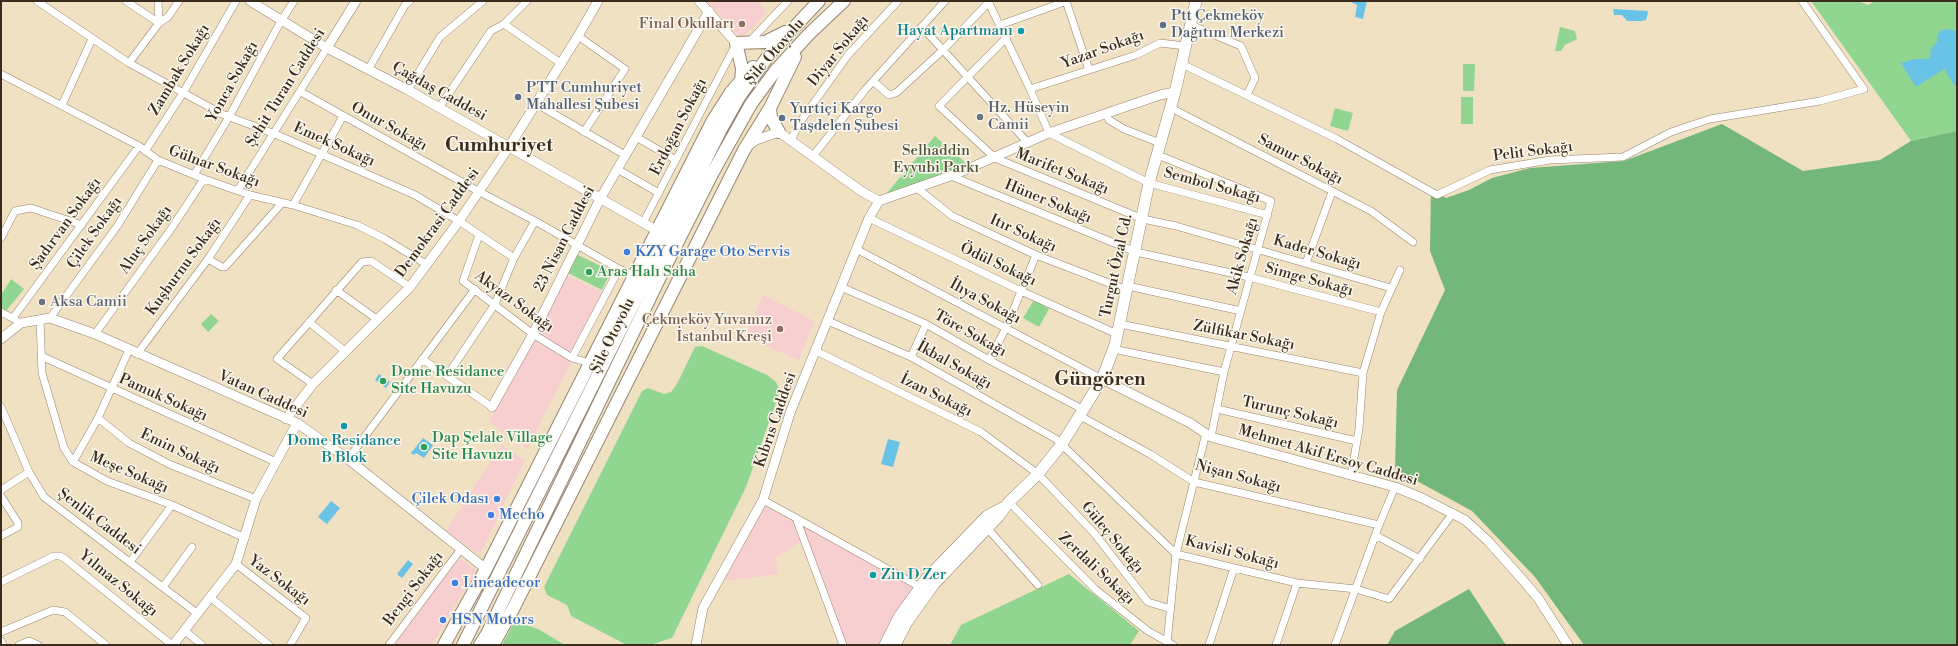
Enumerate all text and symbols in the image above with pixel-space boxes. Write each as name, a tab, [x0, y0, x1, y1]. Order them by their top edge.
place label: Ptt Çekmeköy Dağıtım Merkezi	[1171, 7, 1284, 42]
street label: Diyar Sokağı	[805, 12, 873, 90]
place label: Final Okulları	[639, 15, 734, 33]
street label: Şile Otoyolu	[741, 15, 809, 89]
marker: Final Okulları	[737, 19, 747, 29]
marker: Ptt Çekmeköy Dağıtım Merkezi	[1158, 20, 1168, 30]
street label: Zambak Sokağı	[146, 21, 214, 119]
place label: Hayat Apartmanı	[897, 22, 1013, 40]
street label: Şehit Turan Caddesi	[242, 25, 330, 151]
marker: Hayat Apartmanı	[1016, 26, 1026, 36]
street label: Yazar Sokağı	[1059, 27, 1147, 73]
street label: Yonca Sokağı	[203, 38, 263, 126]
street label: Çağdaş Caddesi	[389, 59, 489, 125]
street label: Erdoğan Sokağı	[647, 75, 711, 179]
place label: PTT Cumhuriyet Mahallesi Şubesi	[526, 79, 642, 114]
marker: PTT Cumhuriyet Mahallesi Şubesi	[513, 92, 523, 102]
street label: Onur Sokağı	[348, 99, 430, 155]
place label: Hz. Hüseyin Camii	[988, 99, 1070, 134]
place label: Yurtiçi Kargo Taşdelen Şubesi	[790, 100, 899, 135]
marker: Hz. Hüseyin Camii	[975, 112, 985, 122]
marker: Yurtiçi Kargo Taşdelen Şubesi	[777, 113, 787, 123]
street label: Emek Sokağı	[290, 119, 378, 171]
street label: Samur Sokağı	[1254, 131, 1346, 189]
district label: Cumhuriyet	[445, 135, 553, 157]
street label: Pelit Sokağı	[1492, 138, 1574, 166]
street label: Gülnar Sokağı	[166, 142, 262, 192]
park label: Selhaddin Eyyubi Parkı	[893, 142, 979, 177]
street label: Marifet Sokağı	[1013, 145, 1111, 199]
street label: Sembol Sokağı	[1162, 164, 1262, 208]
street label: Demokrasi Caddesi	[392, 165, 484, 281]
street label: Şadırvan Sokağı	[27, 174, 105, 274]
street label: Hüner Sokağı	[1002, 176, 1094, 228]
street label: 23 Nisan Caddesi	[531, 183, 599, 295]
street label: Çilek Sokağı	[64, 193, 126, 273]
street label: Aluç Sokağı	[116, 202, 176, 278]
street label: Itır Sokağı	[987, 211, 1059, 257]
street label: Turgut Özal Cd.	[1097, 213, 1137, 319]
street label: Kuşburnu Sokağı	[143, 215, 225, 319]
street label: Akik Sokağı	[1223, 215, 1263, 297]
street label: Kader Sokağı	[1271, 232, 1363, 274]
street label: Ödül Sokağı	[957, 240, 1039, 290]
place label: KZY Garage Oto Servis	[635, 243, 790, 261]
marker: KZY Garage Oto Servis	[622, 247, 632, 257]
street label: Simge Sokağı	[1263, 260, 1355, 300]
place label: Aras Halı Saha	[597, 263, 696, 281]
street label: Akyazı Sokağı	[471, 267, 557, 337]
marker: Aras Halı Saha	[584, 267, 594, 277]
street label: İhya Sokağı	[946, 276, 1024, 328]
place label: Aksa Camii	[50, 293, 127, 311]
street label: Şile Otoyolu	[587, 295, 639, 377]
marker: Aksa Camii	[37, 297, 47, 307]
street label: Töre Sokağı	[931, 307, 1009, 361]
place label: Çekmeköy Yuvamız İstanbul Kreşi	[642, 311, 772, 346]
street label: Zülfikar Sokağı	[1192, 317, 1296, 355]
marker: Çekmeköy Yuvamız İstanbul Kreşi	[775, 324, 785, 334]
street label: İkbal Sokağı	[913, 338, 995, 394]
place label: Dome Residance Site Havuzu	[391, 363, 504, 398]
street label: Vatan Caddesi	[215, 367, 311, 423]
district label: Güngören	[1054, 369, 1146, 391]
street label: Pamuk Sokağı	[116, 370, 210, 426]
street label: Kıbrıs Caddesi	[751, 370, 801, 470]
street label: İzan Sokağı	[897, 371, 975, 421]
marker: Dome Residance Site Havuzu	[378, 376, 388, 386]
street label: Turunç Sokağı	[1240, 393, 1340, 433]
marker: Dome Residance B Blok	[339, 421, 349, 431]
street label: Mehmet Akif Ersoy Caddesi	[1236, 422, 1420, 490]
street label: Emin Sokağı	[137, 426, 223, 478]
place label: Dap Şelale Village Site Havuzu	[432, 429, 553, 464]
place label: Dome Residance B Blok	[287, 432, 401, 467]
marker: Dap Şelale Village Site Havuzu	[419, 442, 429, 452]
street label: Meşe Sokağı	[87, 448, 171, 498]
street label: Nişan Sokağı	[1193, 457, 1283, 497]
street label: Şenlik Caddesi	[54, 485, 144, 559]
place label: Çilek Odası	[411, 490, 489, 508]
marker: Çilek Odası	[492, 494, 502, 504]
street label: Güleç Sokağı	[1077, 499, 1147, 577]
place label: Mecho	[499, 506, 545, 524]
marker: Mecho	[486, 510, 496, 520]
street label: Zerdali Sokağı	[1054, 529, 1138, 609]
street label: Kavisli Sokağı	[1183, 533, 1281, 573]
street label: Yılmaz Sokağı	[75, 547, 161, 621]
street label: Bengi Sokağı	[380, 548, 448, 630]
street label: Yaz Sokağı	[245, 552, 313, 610]
place label: Zin D Zer	[881, 566, 946, 584]
marker: Zin D Zer	[868, 570, 878, 580]
place label: Lineadecor	[463, 574, 541, 592]
marker: Lineadecor	[450, 578, 460, 588]
place label: HSN Motors	[451, 611, 534, 629]
marker: HSN Motors	[438, 615, 448, 625]

